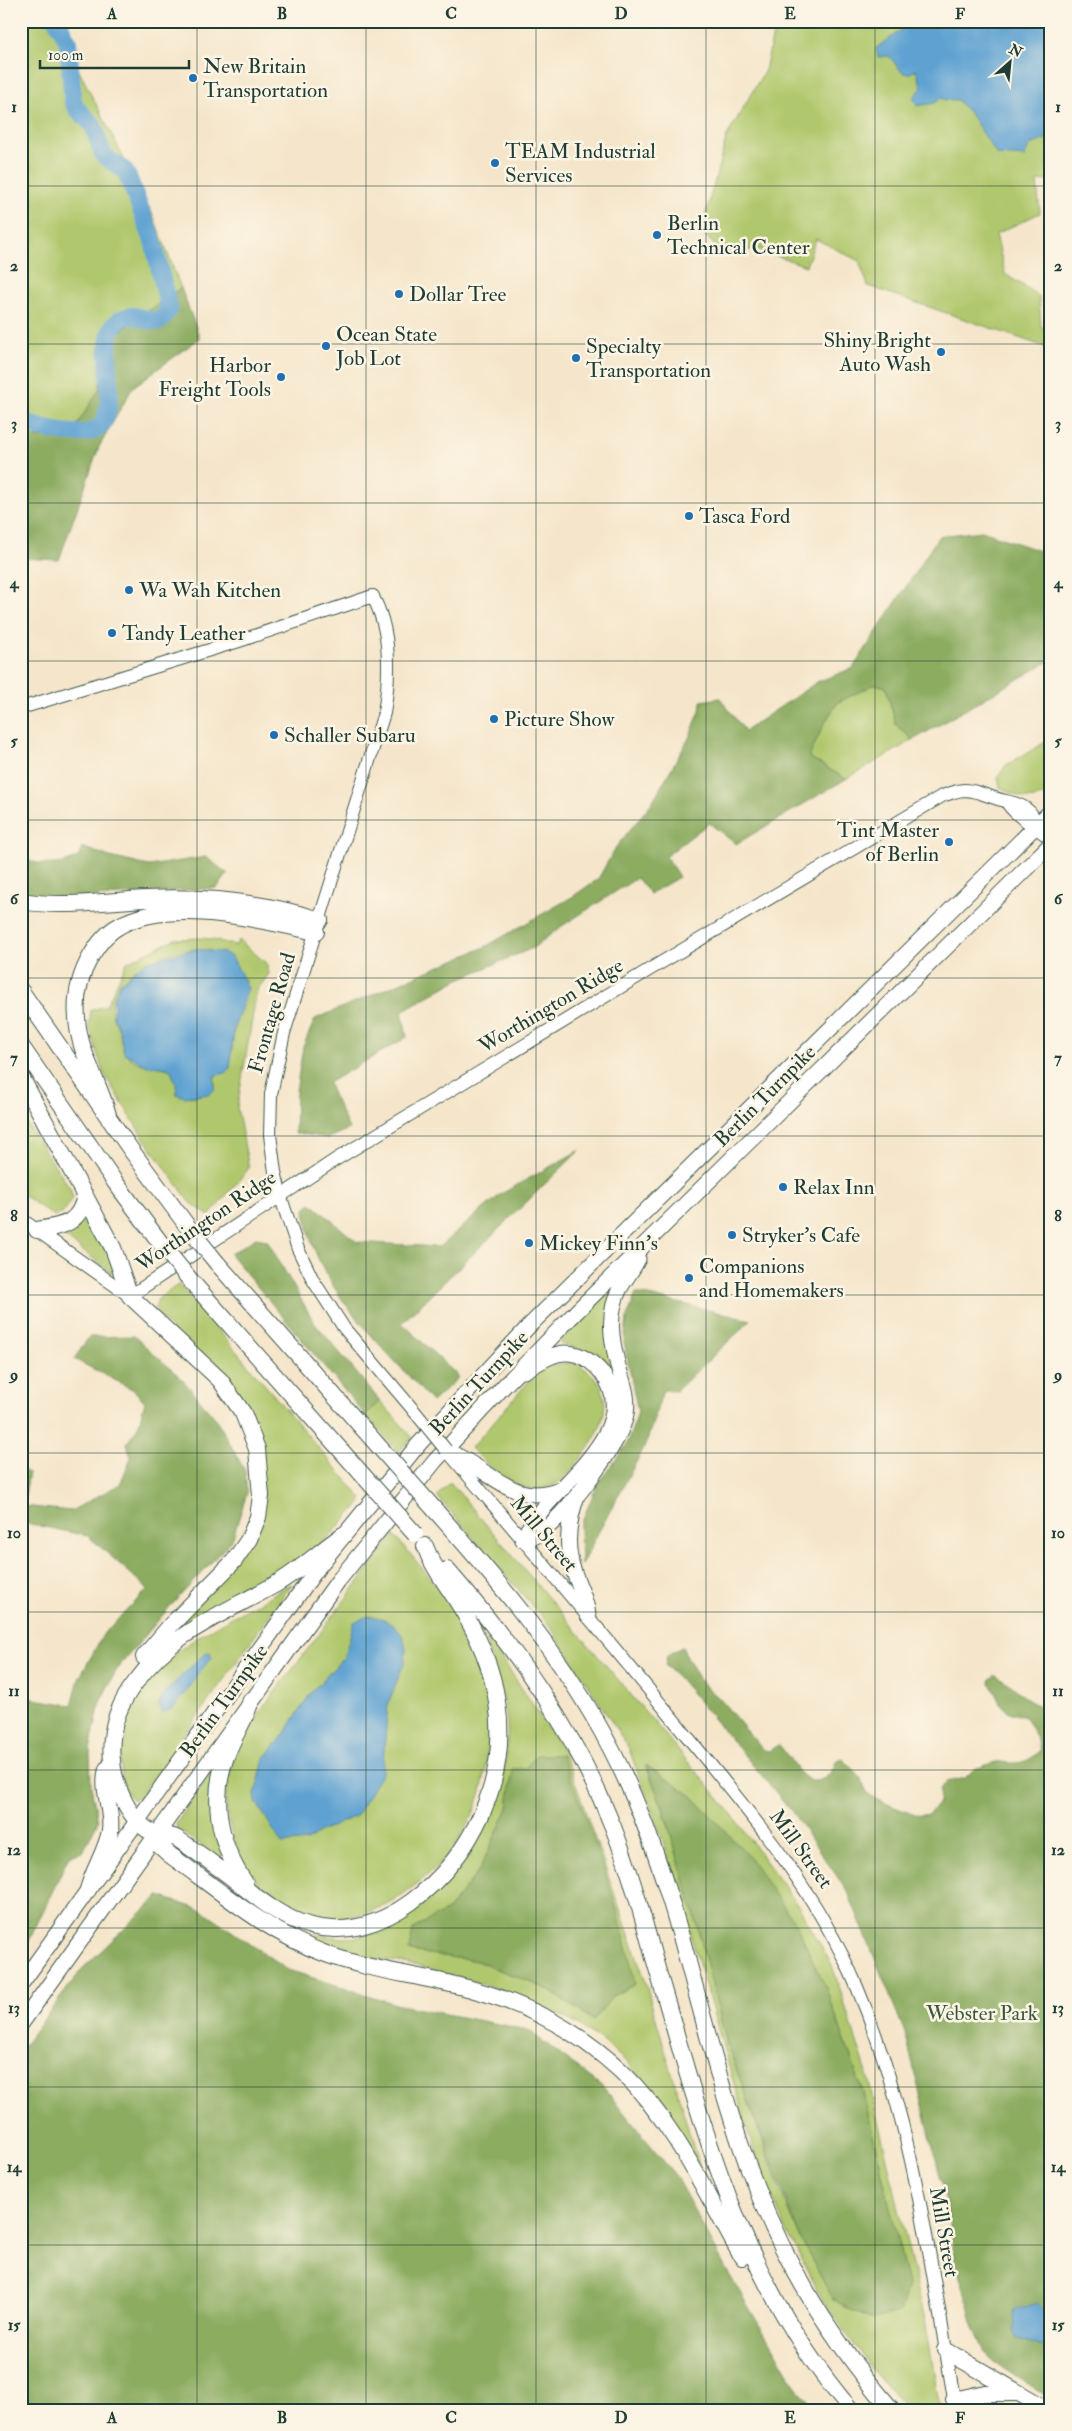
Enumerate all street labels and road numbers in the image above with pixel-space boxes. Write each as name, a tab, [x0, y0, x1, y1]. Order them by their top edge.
street label: Frontage Road	[242, 949, 302, 1076]
street label: Worthington Ridge	[473, 952, 628, 1060]
street label: Berlin Turnpike	[708, 1039, 822, 1153]
street label: Worthington Ridge	[130, 1164, 282, 1279]
street label: Berlin Turnpike	[423, 1325, 535, 1441]
street label: Mill Street	[504, 1490, 584, 1578]
street label: Berlin Turnpike	[174, 1639, 274, 1763]
street label: Mill Street	[763, 1804, 839, 1894]
street label: Mill Street	[923, 2185, 965, 2280]

